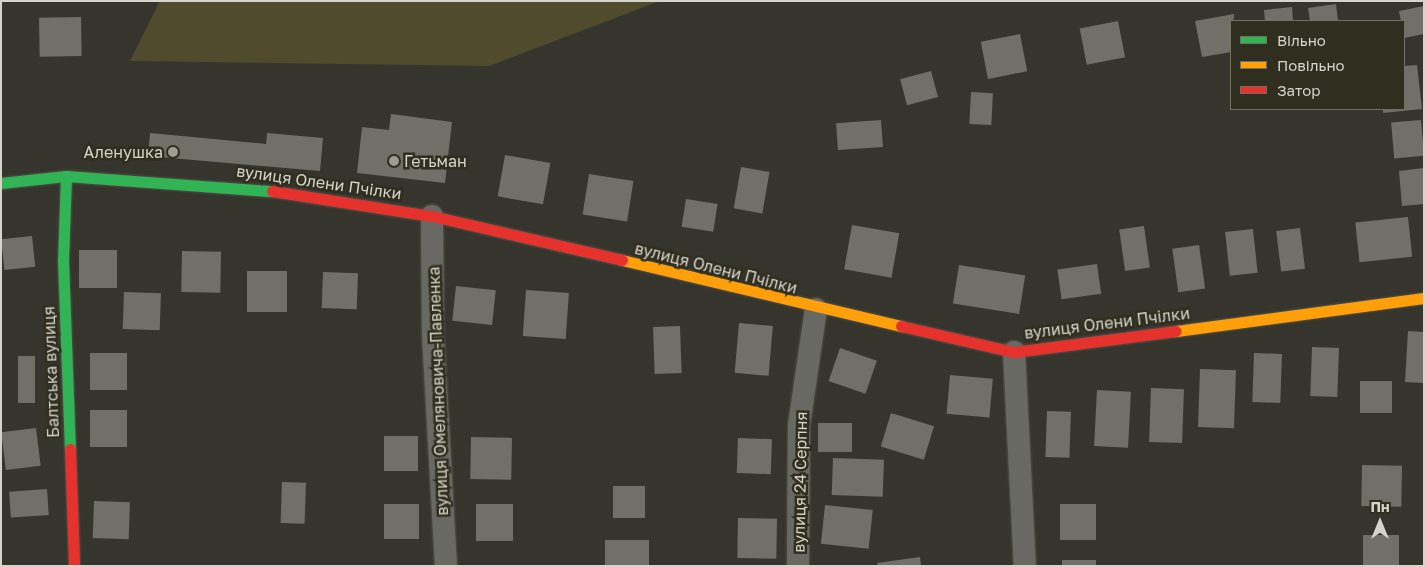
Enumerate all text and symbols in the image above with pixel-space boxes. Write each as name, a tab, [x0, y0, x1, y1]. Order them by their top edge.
legend	[1230, 20, 1405, 110]
text: Вільно	[1277, 31, 1326, 49]
text: Повільно	[1277, 56, 1345, 74]
text: Затор	[1277, 81, 1320, 99]
place label: Аленушка	[84, 142, 163, 162]
marker: Аленушка	[167, 146, 179, 158]
place label: Гетьман	[404, 151, 467, 171]
marker: Гетьман	[388, 155, 400, 167]
street label: вулиця Олени Пчілки	[235, 161, 403, 203]
street label: вулиця Олени Пчілки	[633, 239, 799, 297]
street label: вулиця Омеляновича-Павленка	[424, 266, 452, 516]
street label: вулиця Олени Пчілки	[1023, 303, 1191, 343]
street label: Балтська вулиця	[39, 306, 63, 438]
street label: вулиця 24 Серпня	[789, 411, 811, 553]
north arrow	[1355, 497, 1405, 547]
text: Пн	[1370, 498, 1390, 515]

